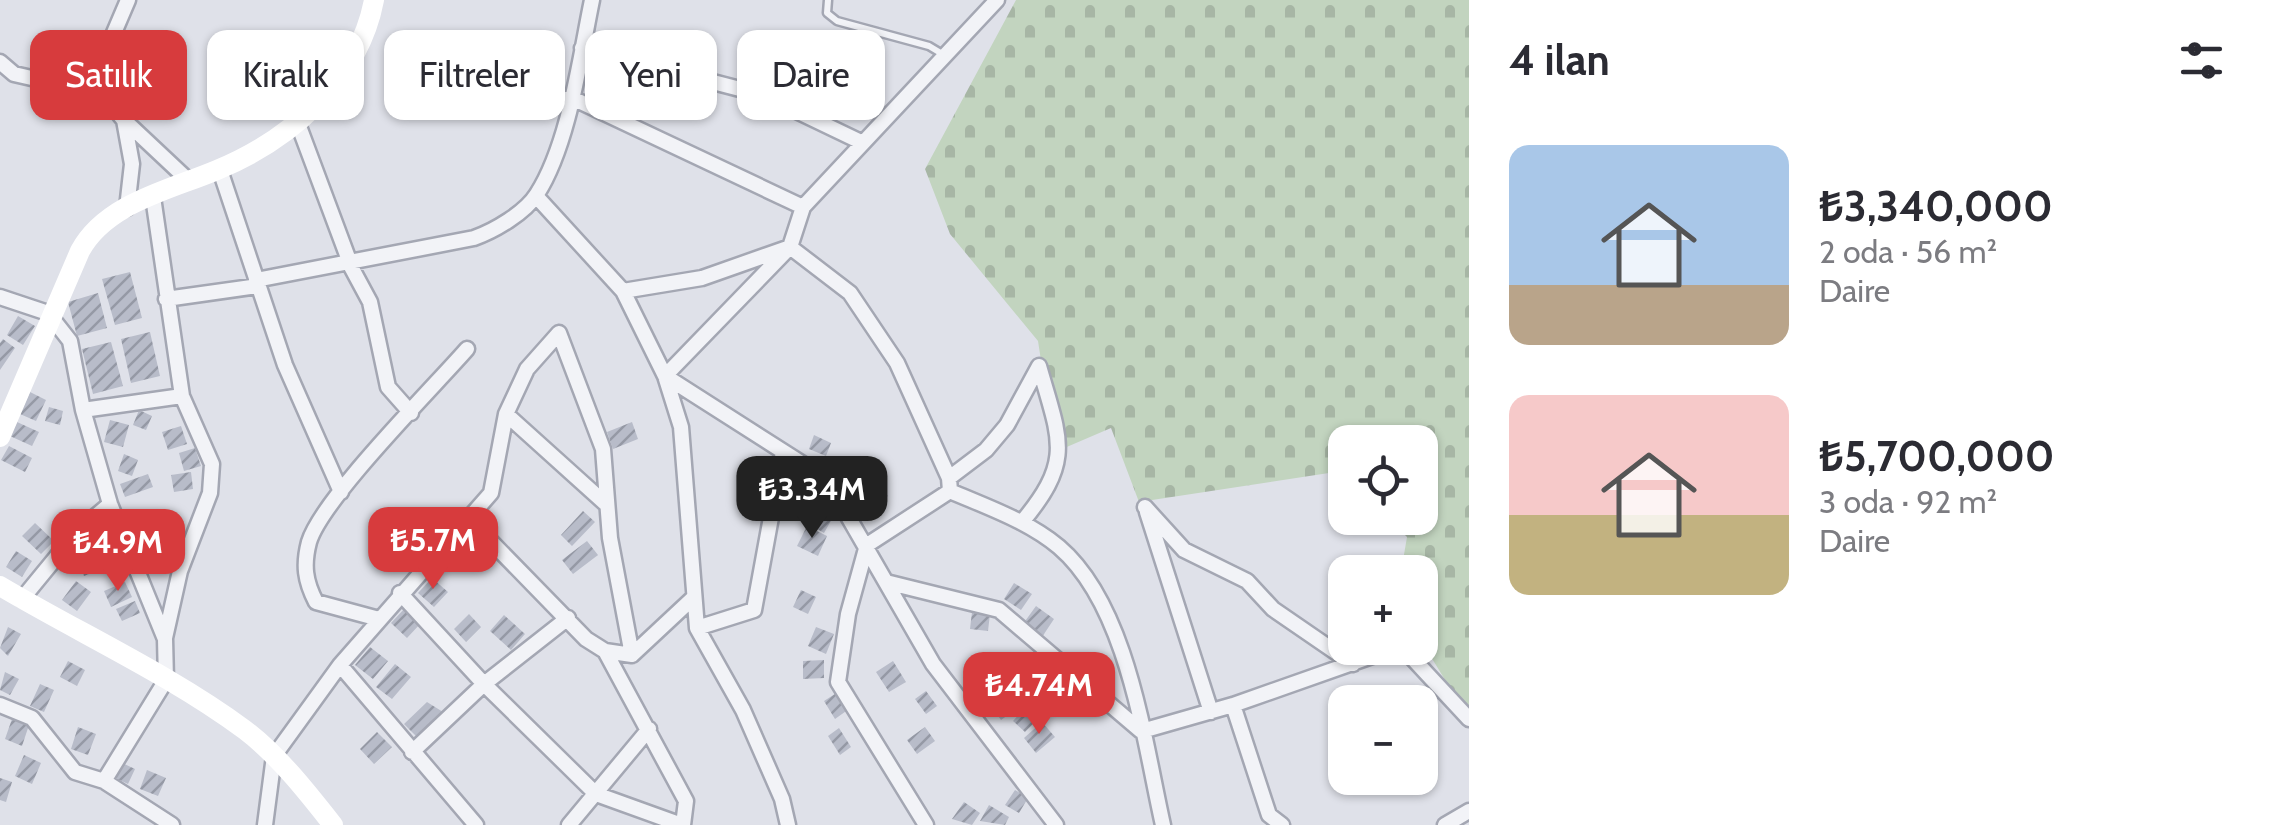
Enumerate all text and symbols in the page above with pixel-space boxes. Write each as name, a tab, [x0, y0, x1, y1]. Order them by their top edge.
chip: Satılık	[30, 30, 187, 120]
chip: Kiralık	[207, 30, 364, 120]
chip: Filtreler	[384, 30, 565, 120]
chip: Yeni	[585, 30, 717, 120]
chip: Daire	[737, 30, 885, 120]
icon: filters	[2174, 33, 2229, 88]
text: 4 ilan	[1509, 34, 1610, 86]
text: ₺3,340,000	[1819, 180, 2053, 232]
icon: home	[1589, 185, 1709, 305]
text: 2 oda · 56 m²	[1819, 232, 1997, 271]
text: Daire	[1819, 271, 1890, 310]
map controls	[1328, 425, 1438, 795]
button: locate	[1328, 425, 1438, 535]
text: ₺5,700,000	[1819, 430, 2055, 482]
icon: home	[1589, 435, 1709, 555]
pin: ₺3.34M	[731, 456, 893, 541]
text: ₺3.34M	[758, 469, 866, 508]
text: 3 oda · 92 m²	[1819, 482, 1997, 521]
pin: ₺5.7M	[363, 507, 503, 592]
pin: ₺4.9M	[48, 509, 188, 594]
text: ₺5.7M	[390, 520, 476, 559]
text: Daire	[1819, 521, 1890, 560]
text: ₺4.9M	[73, 522, 163, 561]
button: +	[1328, 555, 1438, 665]
pin: ₺4.74M	[958, 652, 1120, 737]
text: ₺4.74M	[985, 665, 1093, 704]
button: −	[1328, 685, 1438, 795]

